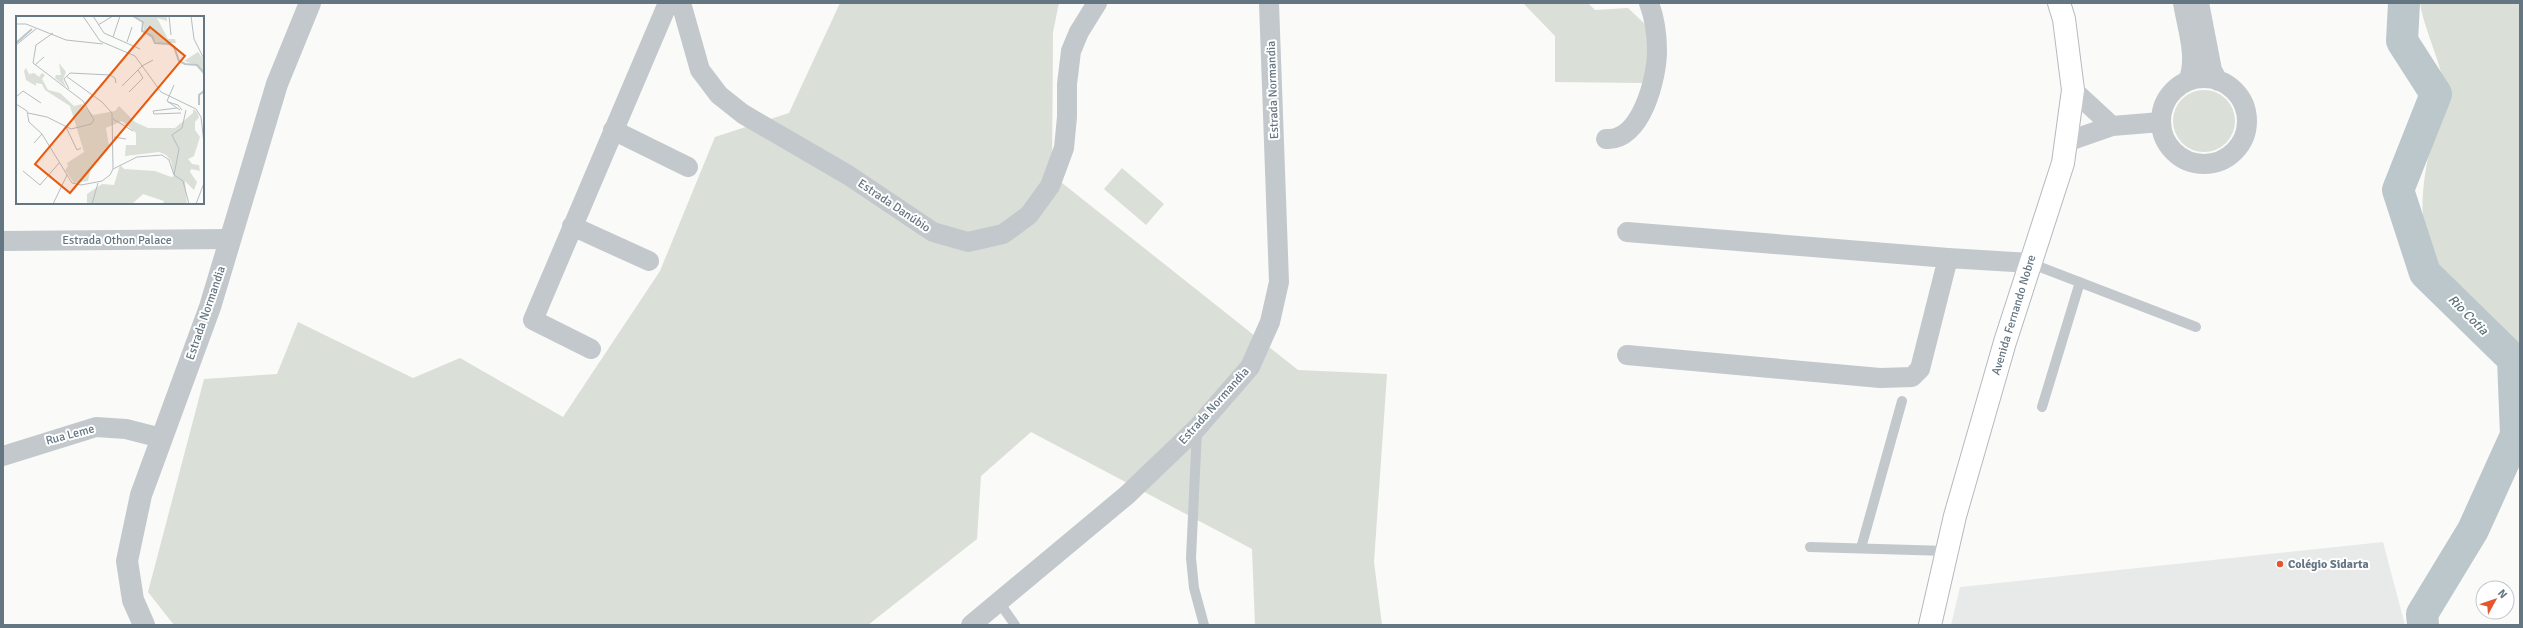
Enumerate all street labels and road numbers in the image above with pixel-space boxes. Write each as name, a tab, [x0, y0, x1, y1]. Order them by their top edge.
street label: Estrada Normandia	[1264, 41, 1282, 139]
street label: Estrada Danúbio	[855, 176, 933, 236]
street label: Estrada Othon Palace	[62, 233, 172, 248]
street label: Avenida Fernando Nobre	[1989, 253, 2039, 377]
street label: Estrada Normandia	[183, 264, 229, 362]
street label: Estrada Normandia	[1176, 364, 1252, 448]
street label: Rua Leme	[44, 421, 96, 449]

